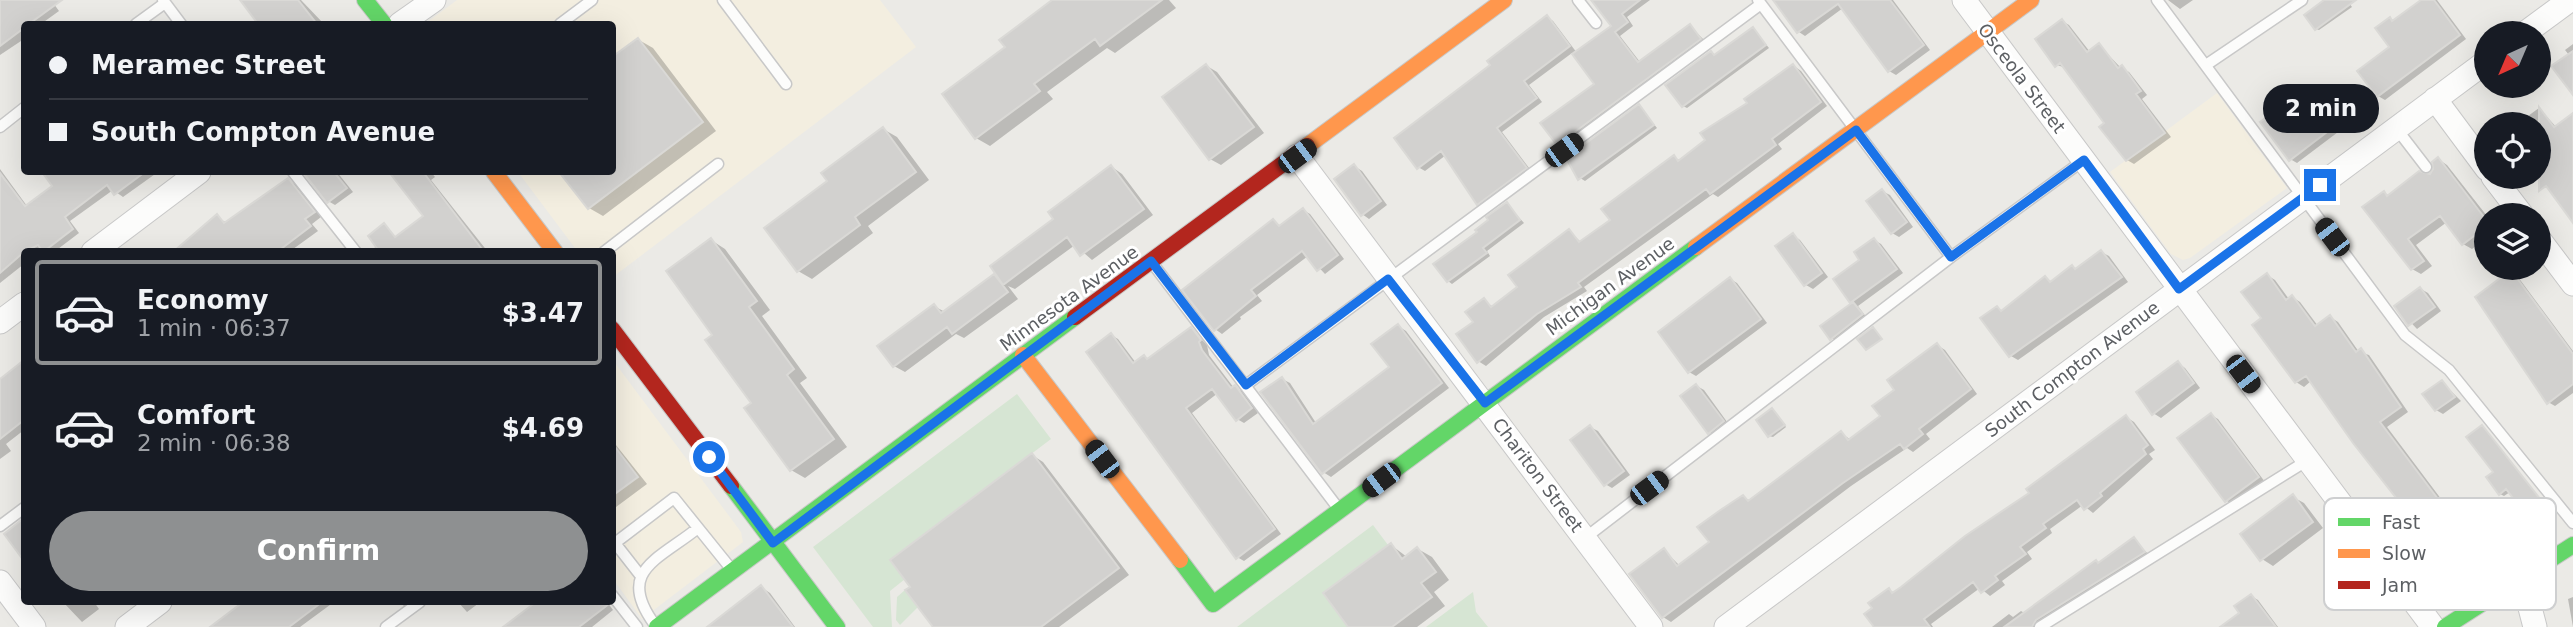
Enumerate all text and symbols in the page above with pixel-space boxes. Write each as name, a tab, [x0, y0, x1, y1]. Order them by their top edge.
street label: Osceola Street	[1974, 19, 2070, 137]
north arrow	[2474, 21, 2552, 98]
map controls	[2474, 21, 2551, 280]
text: Meramec Street	[91, 50, 326, 80]
callout: 2 min	[2262, 83, 2378, 132]
text: 2 min	[2285, 95, 2357, 121]
button: locate	[2474, 112, 2551, 189]
text: South Compton Avenue	[91, 117, 435, 147]
car	[1541, 129, 1588, 171]
car	[1274, 135, 1321, 177]
route end	[2304, 169, 2336, 201]
button: layers	[2474, 203, 2551, 280]
car	[2311, 214, 2354, 260]
street label: Michigan Avenue	[1542, 232, 1678, 340]
street label: Minnesota Avenue	[996, 241, 1142, 355]
icon: car	[53, 281, 116, 344]
text: Economy	[137, 285, 268, 315]
street label: South Compton Avenue	[1981, 297, 2163, 441]
text: $3.47	[502, 298, 584, 328]
text: 1 min · 06:37	[137, 315, 291, 341]
car	[2222, 351, 2265, 397]
icon: car	[53, 396, 116, 459]
text: Comfort	[137, 400, 255, 430]
text: $4.69	[502, 413, 584, 443]
street label: Chariton Street	[1488, 414, 1588, 536]
text: 2 min · 06:38	[137, 430, 291, 456]
car	[1081, 436, 1124, 482]
route start	[693, 441, 725, 473]
car	[1358, 459, 1405, 501]
car	[1626, 467, 1673, 509]
legend	[2324, 498, 2556, 610]
button: Confirm	[49, 511, 588, 591]
text: Fast	[2382, 511, 2420, 533]
text: Slow	[2382, 542, 2427, 564]
text: Jam	[2381, 574, 2418, 596]

